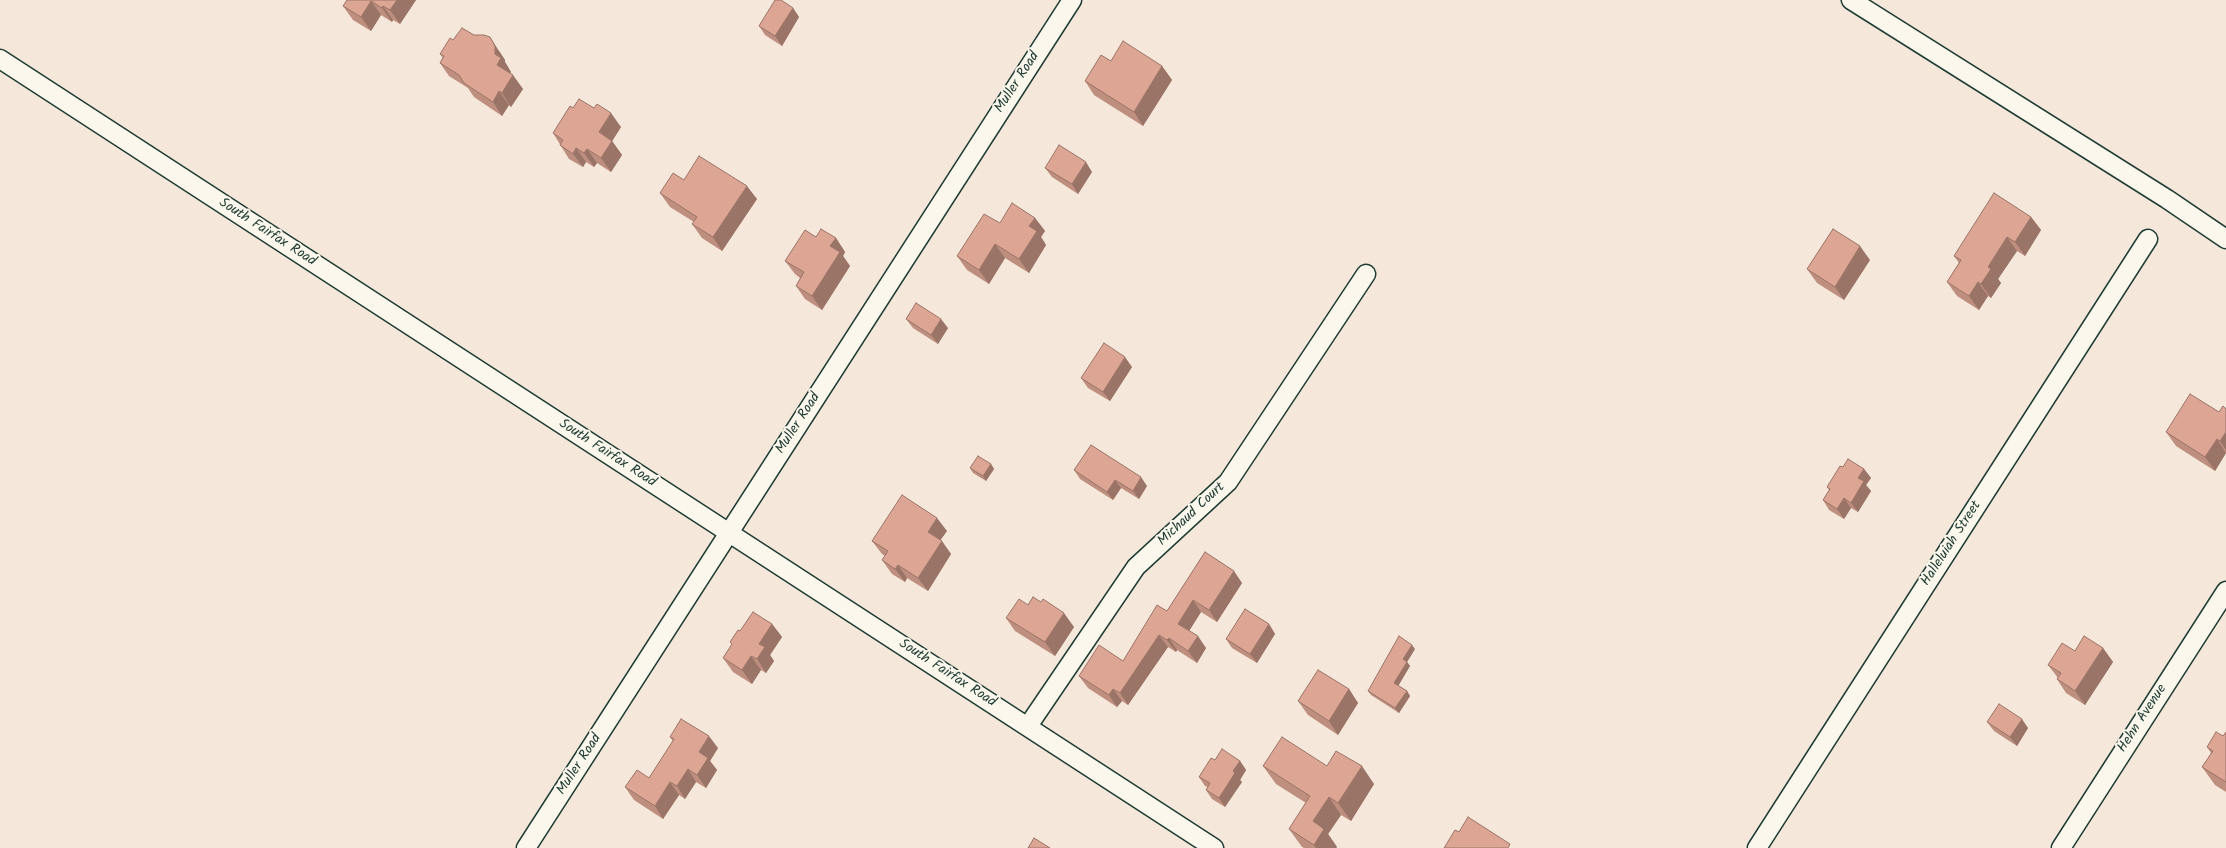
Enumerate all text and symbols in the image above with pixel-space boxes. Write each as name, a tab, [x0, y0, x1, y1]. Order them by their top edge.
street label: Muller Road	[992, 49, 1044, 117]
street label: South Fairfax Road	[215, 195, 319, 271]
street label: Muller Road	[773, 390, 825, 458]
street label: South Fairfax Road	[555, 416, 659, 492]
street label: Michaud Court	[1155, 480, 1229, 550]
street label: Halleluiah Street	[1918, 498, 1986, 590]
street label: South Fairfax Road	[895, 636, 999, 712]
street label: Hehn Avenue	[2115, 682, 2171, 756]
street label: Muller Road	[554, 731, 606, 799]

